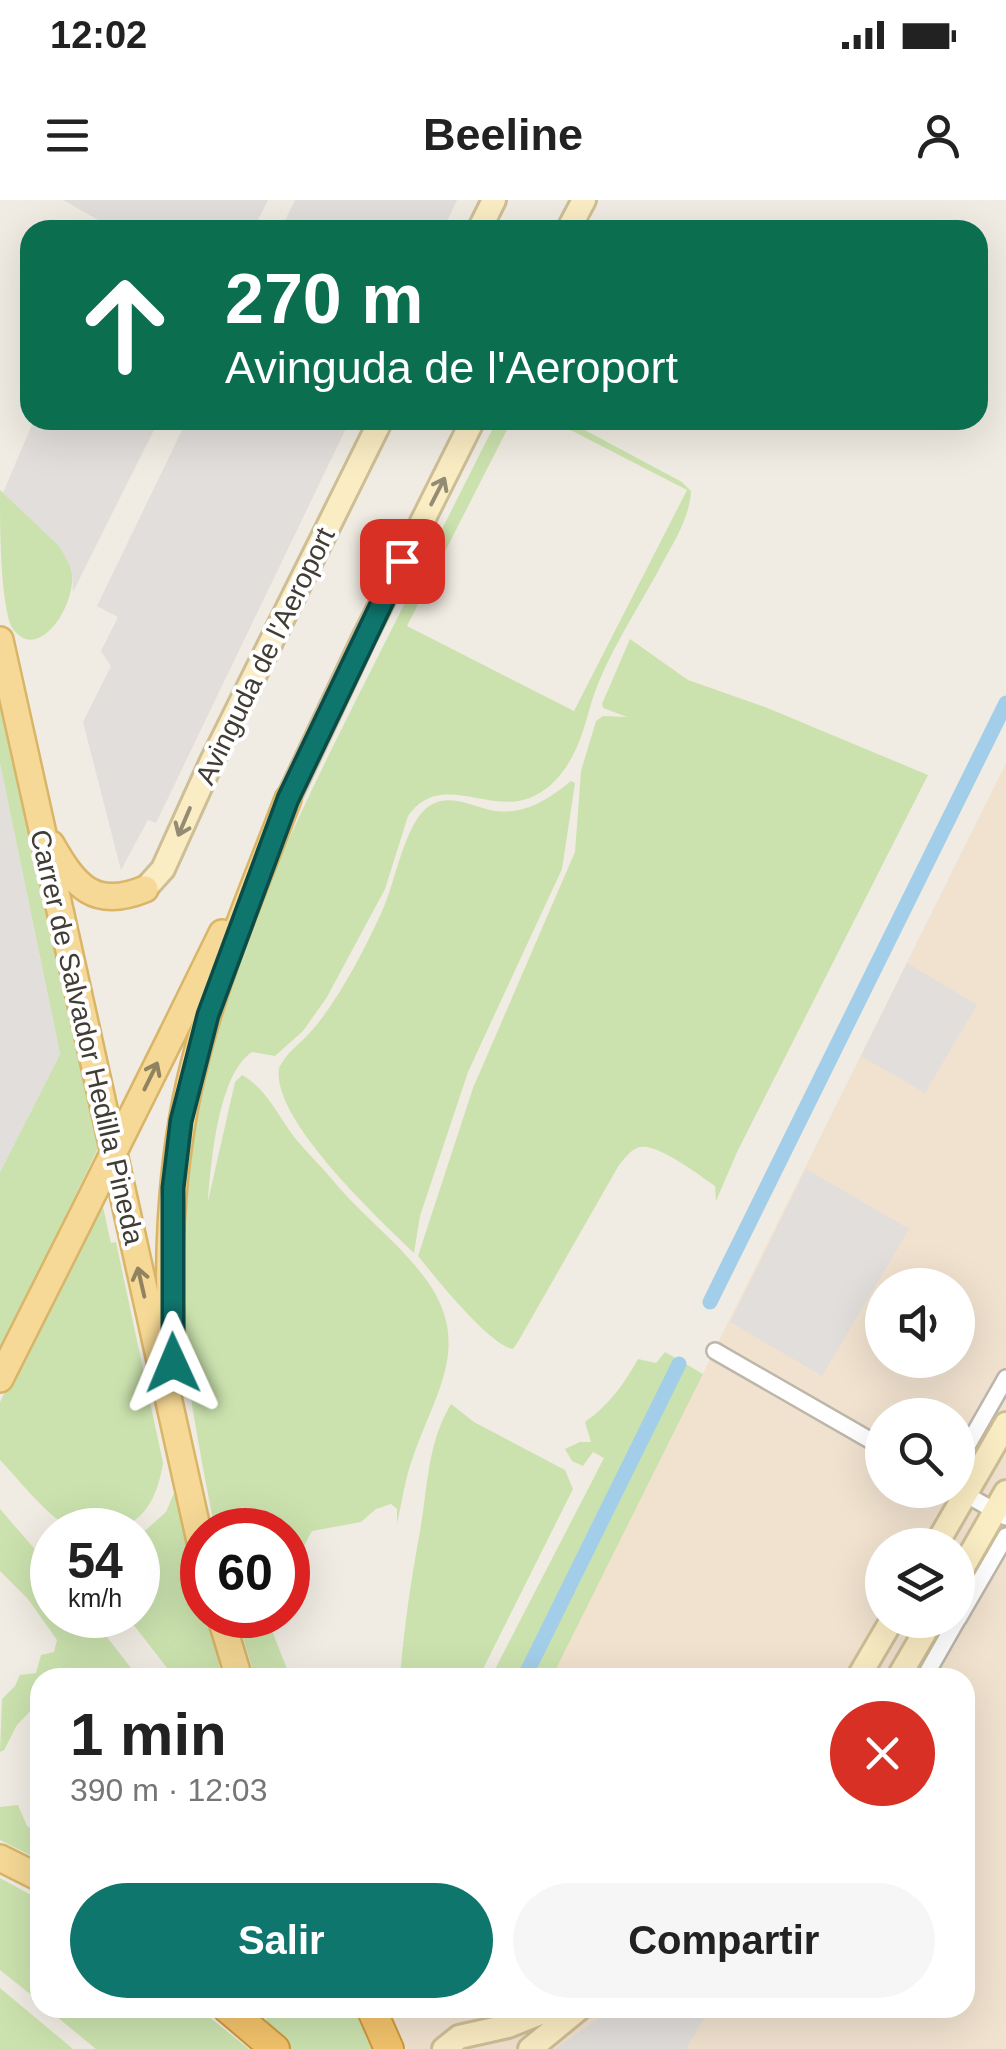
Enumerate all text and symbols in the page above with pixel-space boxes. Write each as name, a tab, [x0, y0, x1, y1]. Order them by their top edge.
text: 12:02	[50, 14, 147, 56]
icon: menu	[40, 108, 95, 163]
icon: person	[911, 108, 966, 163]
text: Beeline	[423, 109, 583, 160]
icon: ahead	[60, 260, 190, 390]
text: 270 m	[225, 260, 423, 338]
text: Avinguda de l'Aeroport	[225, 342, 678, 393]
one-way arrow	[429, 476, 448, 506]
pin	[360, 519, 445, 604]
street label: Avinguda de l'Aeroport	[189, 522, 341, 789]
icon: arrive	[375, 534, 430, 589]
one-way arrow	[174, 806, 192, 837]
street label: Carrer de Salvador Hedilla Pineda	[24, 827, 150, 1248]
one-way arrow	[142, 1062, 161, 1092]
one-way arrow	[131, 1267, 149, 1299]
map controls	[865, 1268, 975, 1638]
button: sound	[865, 1268, 975, 1378]
position arrow	[121, 1311, 225, 1415]
button: search	[865, 1398, 975, 1508]
speed limit sign: 60	[180, 1508, 310, 1638]
button: layers	[865, 1528, 975, 1638]
text: 54	[67, 1533, 123, 1589]
text: km/h	[68, 1584, 122, 1612]
text: 1 min	[70, 1701, 227, 1768]
button: close	[830, 1701, 935, 1806]
text: 390 m · 12:03	[70, 1772, 267, 1808]
button: Salir	[70, 1883, 493, 1998]
button: Compartir	[513, 1883, 935, 1998]

